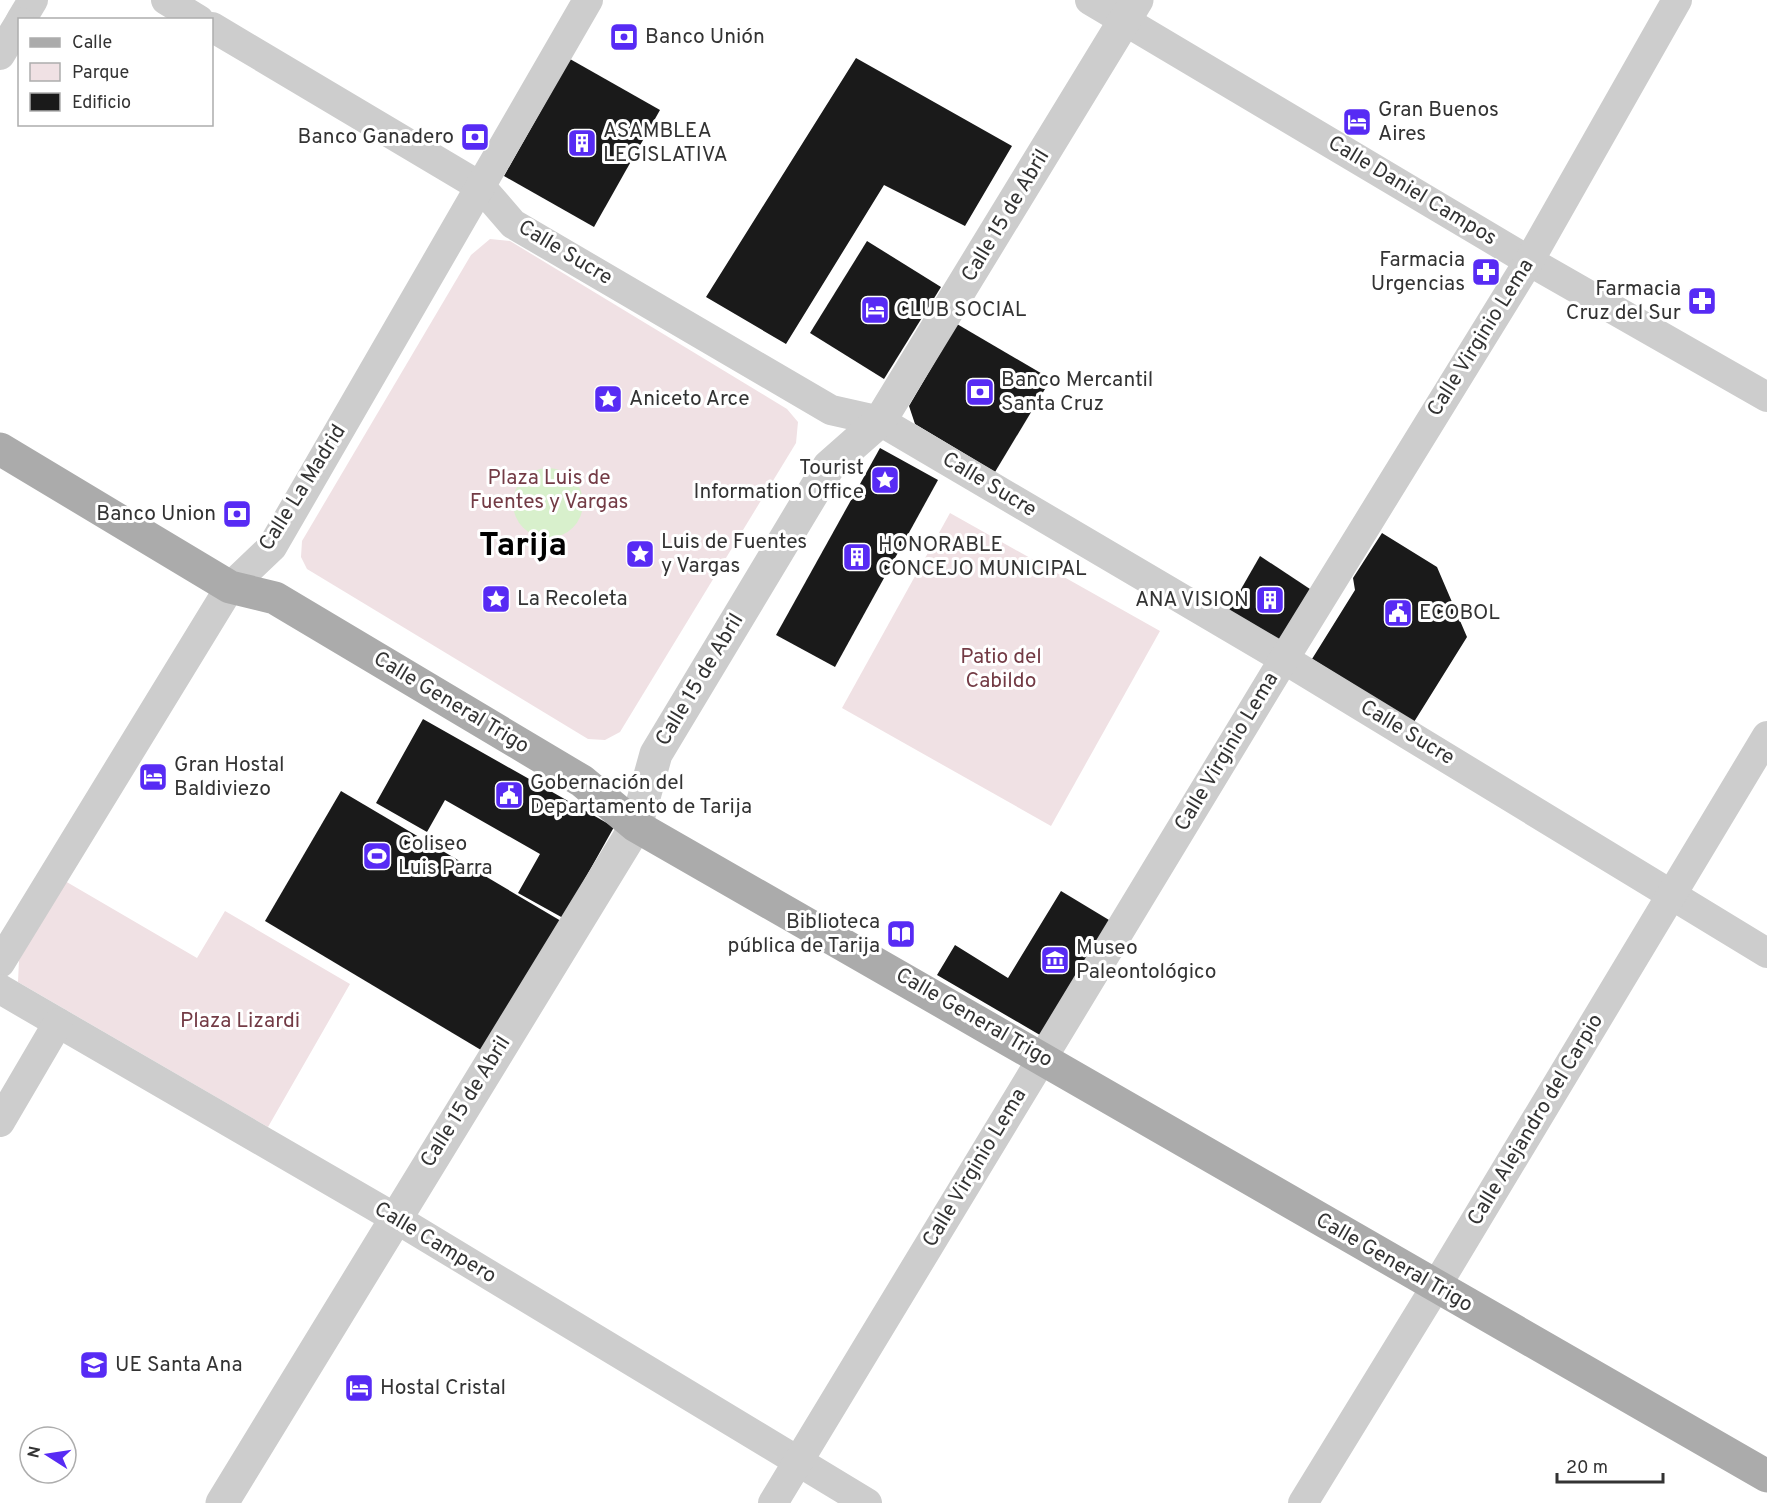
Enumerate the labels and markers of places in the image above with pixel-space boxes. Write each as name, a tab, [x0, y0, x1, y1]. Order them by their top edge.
bank icon: Banco Unión	[608, 21, 640, 53]
place label: Banco Unión	[645, 24, 765, 51]
place label: Gran Buenos Aires	[1378, 97, 1499, 148]
hotel icon: Gran Buenos Aires	[1341, 106, 1373, 138]
place label: ASAMBLEA LEGISLATIVA	[603, 118, 728, 169]
bank icon: Banco Ganadero	[459, 121, 491, 153]
place label: Banco Ganadero	[298, 124, 454, 151]
building icon: ASAMBLEA LEGISLATIVA	[566, 127, 598, 159]
place label: Farmacia Urgencias	[1371, 247, 1465, 298]
pharmacy icon: Farmacia Urgencias	[1470, 256, 1502, 288]
place label: Farmacia Cruz del Sur	[1566, 276, 1681, 327]
pharmacy icon: Farmacia Cruz del Sur	[1686, 285, 1718, 317]
hotel icon: CLUB SOCIAL	[859, 294, 891, 326]
place label: CLUB SOCIAL	[896, 297, 1027, 324]
place label: Banco Mercantil Santa Cruz	[1001, 367, 1153, 418]
bank icon: Banco Mercantil Santa Cruz	[964, 376, 996, 408]
place icon: Aniceto Arce	[592, 383, 624, 415]
place label: Aniceto Arce	[629, 386, 750, 413]
place label: Tourist Information Office	[693, 455, 864, 506]
place icon: Tourist Information Office	[869, 464, 901, 496]
bank icon: Banco Union	[221, 498, 253, 530]
place label: Banco Union	[96, 501, 216, 528]
place label: Luis de Fuentes y Vargas	[661, 529, 807, 580]
place label: HONORABLE CONCEJO MUNICIPAL	[878, 532, 1087, 583]
place icon: Luis de Fuentes y Vargas	[624, 538, 656, 570]
building icon: HONORABLE CONCEJO MUNICIPAL	[841, 541, 873, 573]
place icon: La Recoleta	[480, 583, 512, 615]
building icon: ANA VISION	[1254, 584, 1286, 616]
place label: La Recoleta	[517, 586, 628, 613]
place label: ANA VISION	[1135, 587, 1249, 614]
public building icon: ECOBOL	[1382, 597, 1414, 629]
place label: ECOBOL	[1419, 600, 1500, 627]
place label: Gran Hostal Baldiviezo	[174, 752, 284, 803]
hotel icon: Gran Hostal Baldiviezo	[137, 761, 169, 793]
place label: Gobernación del Departamento de Tarija	[530, 770, 752, 821]
public building icon: Gobernación del Departamento de Tarija	[493, 779, 525, 811]
place label: Coliseo Luis Parra	[398, 831, 493, 882]
sports icon: Coliseo Luis Parra	[361, 840, 393, 872]
place label: Biblioteca pública de Tarija	[728, 909, 880, 960]
library icon: Biblioteca pública de Tarija	[885, 918, 917, 950]
place label: Museo Paleontológico	[1076, 935, 1216, 986]
museum icon: Museo Paleontológico	[1039, 944, 1071, 976]
school or university icon: UE Santa Ana	[78, 1349, 110, 1381]
place label: UE Santa Ana	[115, 1352, 243, 1379]
hotel icon: Hostal Cristal	[343, 1372, 375, 1404]
place label: Hostal Cristal	[380, 1375, 506, 1402]

